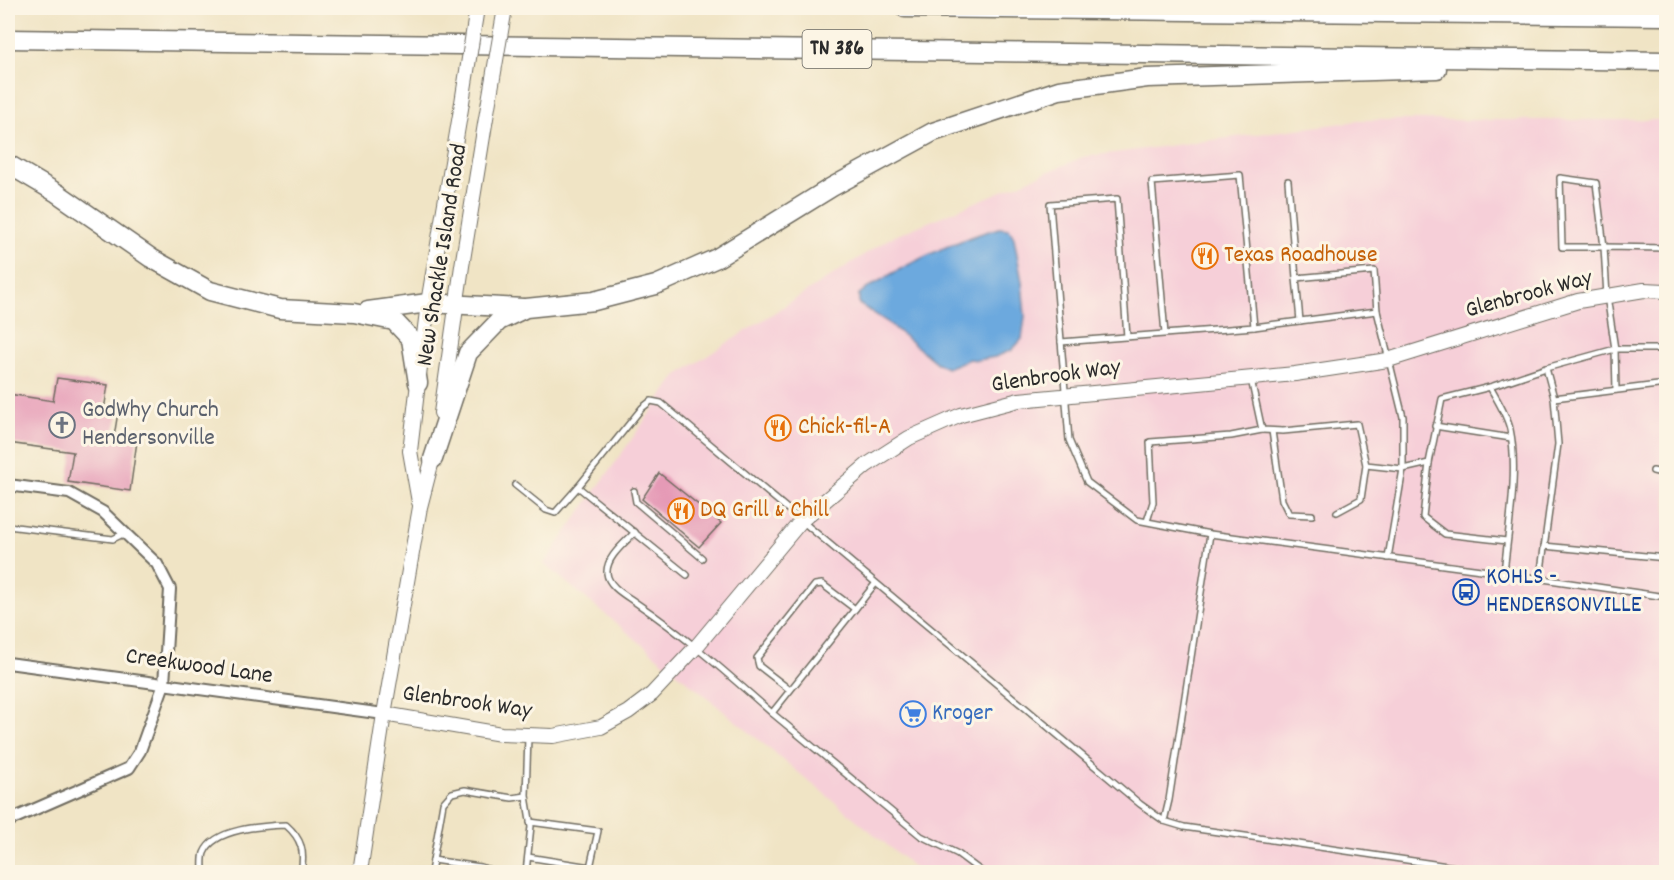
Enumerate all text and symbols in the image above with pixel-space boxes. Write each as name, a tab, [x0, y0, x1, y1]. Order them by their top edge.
road number: TN 386	[802, 30, 872, 68]
street label: New Shackle Island Road	[409, 141, 477, 369]
place label: Texas Roadhouse	[1224, 239, 1377, 273]
restaurant icon: Texas Roadhouse	[1190, 241, 1220, 271]
street label: Glenbrook Way	[1462, 261, 1598, 328]
street label: Glenbrook Way	[989, 351, 1124, 403]
place label: GodWhy Church Hendersonville	[82, 394, 219, 456]
church icon: GodWhy Church Hendersonville	[47, 410, 77, 440]
place label: Chick-fil-A	[798, 411, 891, 445]
restaurant icon: Chick-fil-A	[763, 413, 793, 443]
place label: DQ Grill & Chill	[700, 494, 829, 528]
restaurant icon: DQ Grill & Chill	[666, 496, 696, 526]
place label: KOHLS - HENDERSONVILLE	[1486, 561, 1642, 623]
bus stop icon: KOHLS - HENDERSONVILLE	[1451, 577, 1481, 607]
street label: Creekwood Lane	[123, 640, 275, 694]
street label: Glenbrook Way	[400, 677, 535, 729]
place label: Kroger	[932, 697, 993, 731]
supermarket icon: Kroger	[898, 699, 928, 729]

